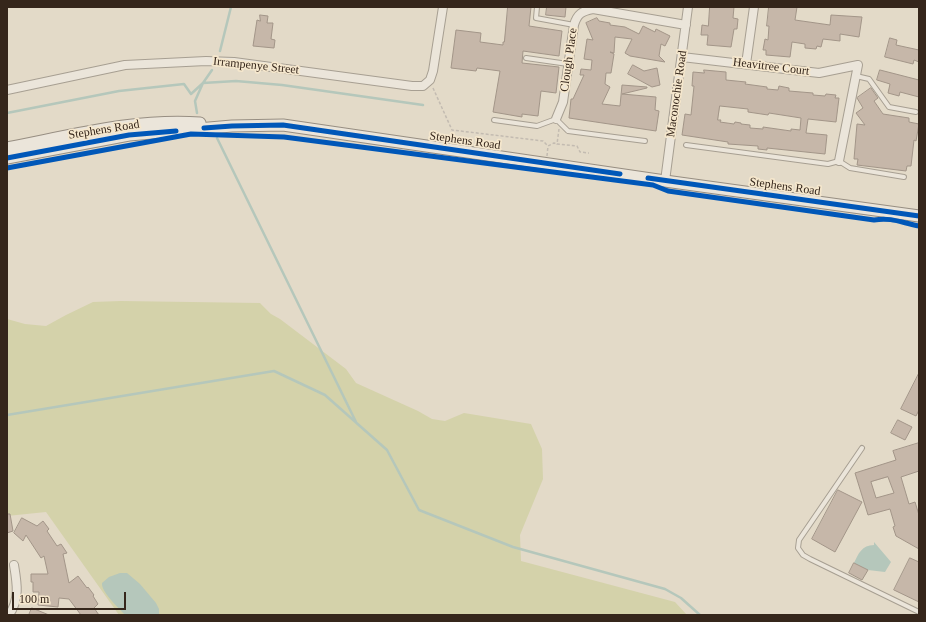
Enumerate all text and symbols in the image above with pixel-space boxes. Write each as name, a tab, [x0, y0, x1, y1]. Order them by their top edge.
street label: Clough Place	[557, 27, 581, 93]
street label: Maconochie Road	[664, 50, 690, 138]
street label: Irrampenye Street	[212, 54, 300, 78]
street label: Heavitree Court	[732, 55, 810, 79]
street label: Stephens Road	[67, 117, 141, 143]
street label: Stephens Road	[429, 129, 501, 153]
street label: Stephens Road	[749, 175, 821, 199]
scale bar	[14, 584, 128, 610]
text: 100 m	[19, 592, 49, 606]

